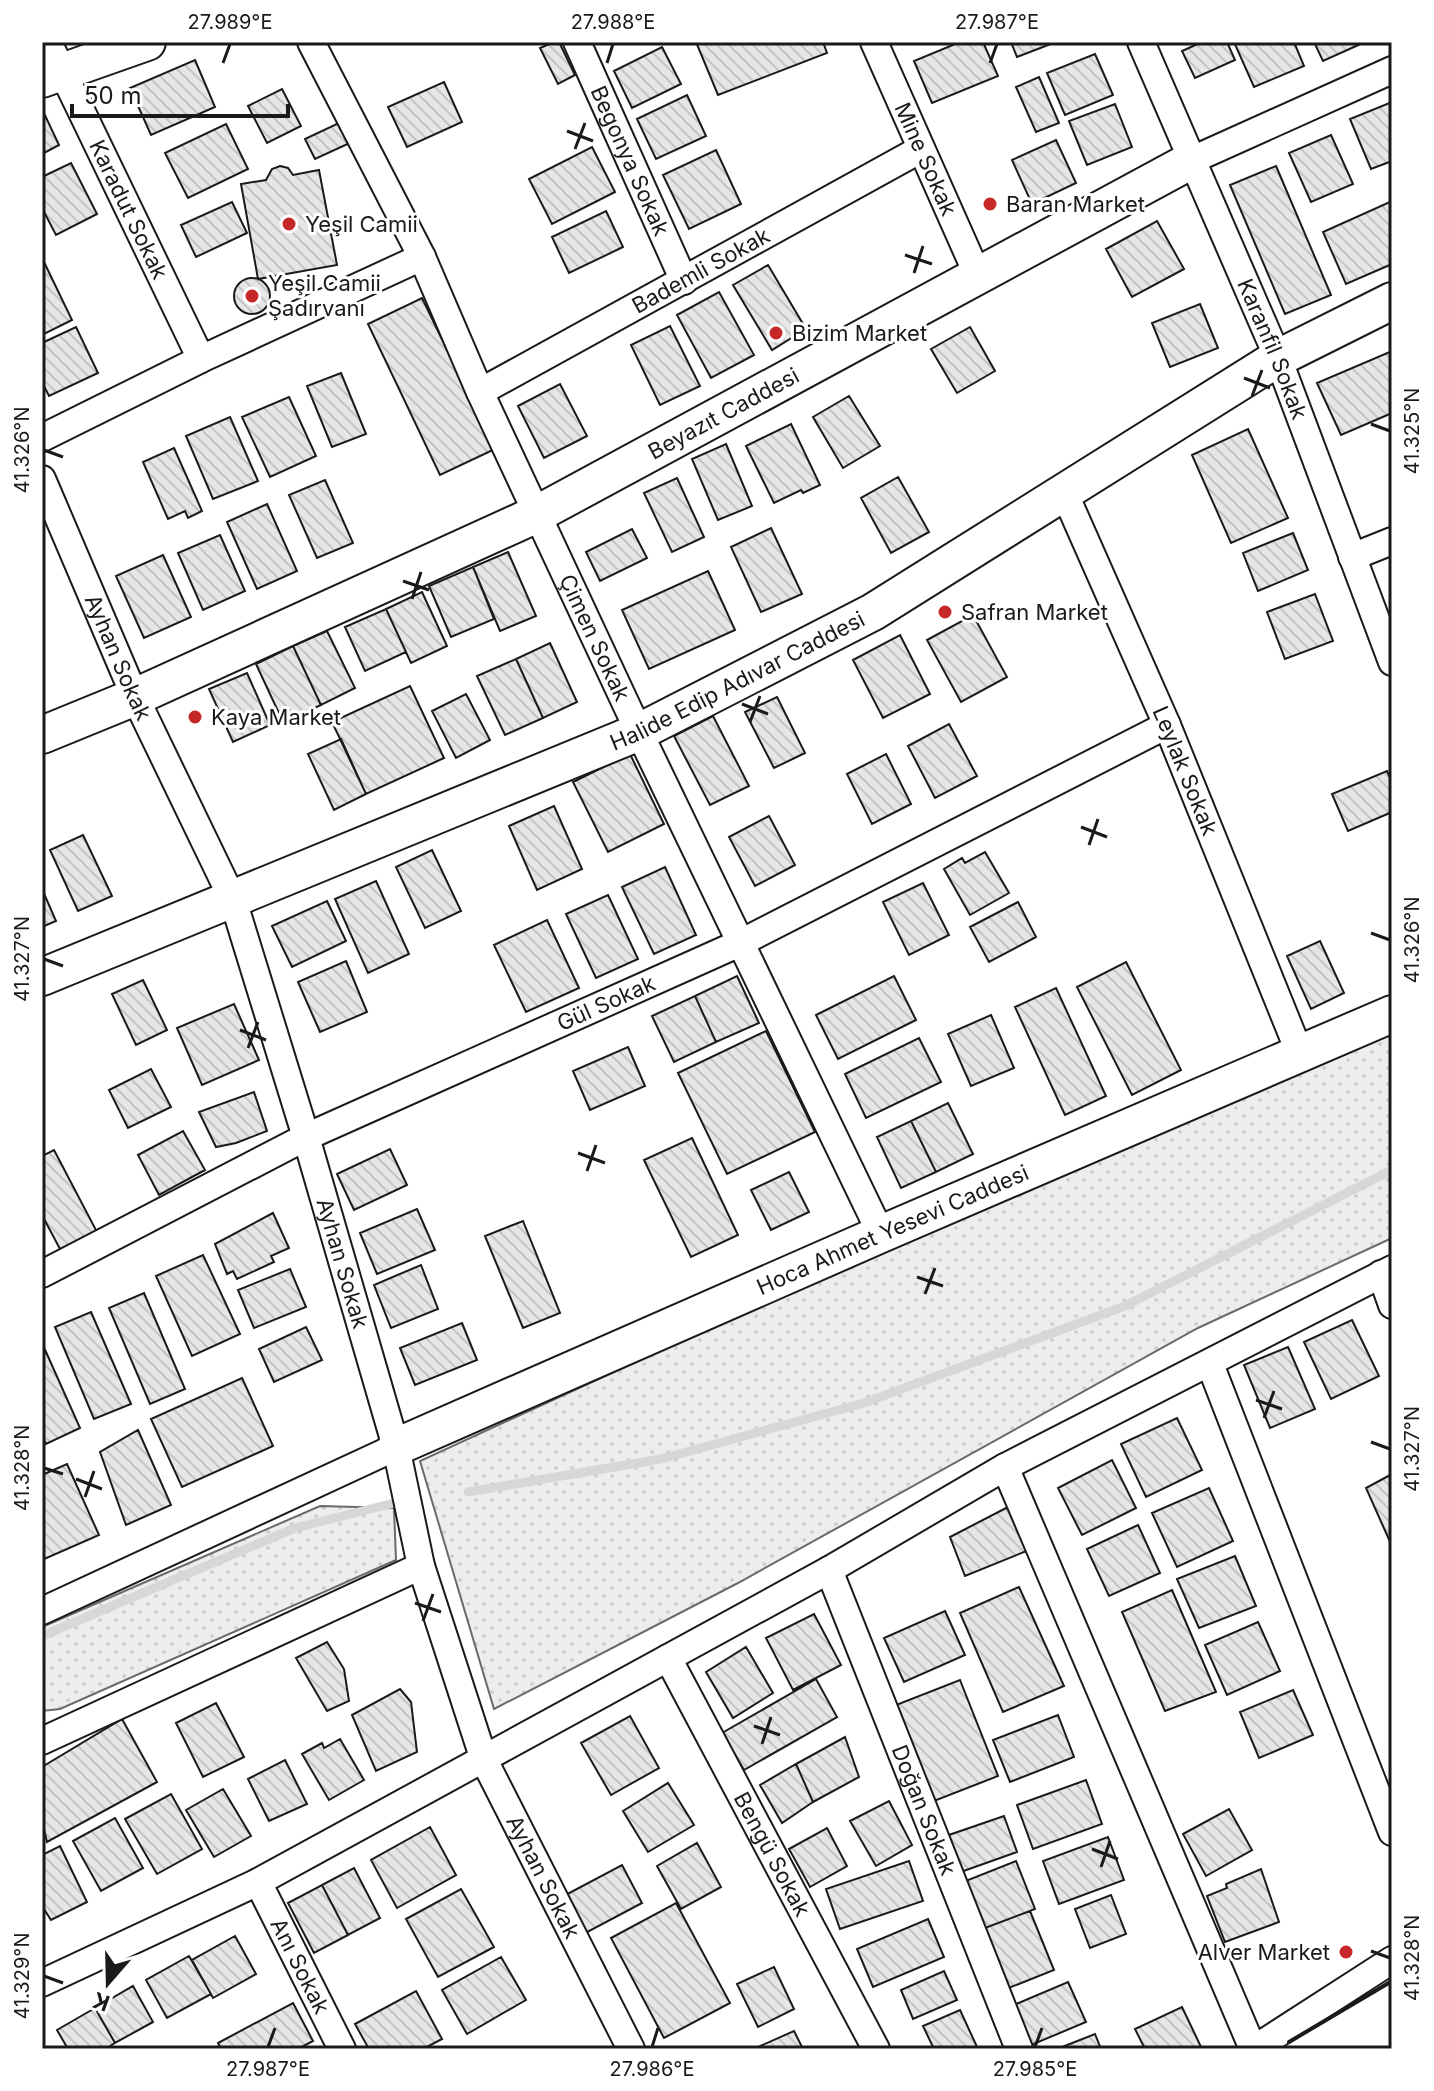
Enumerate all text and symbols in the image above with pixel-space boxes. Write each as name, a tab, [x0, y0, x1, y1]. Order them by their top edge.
text: 27.989°E	[188, 10, 272, 34]
text: 27.988°E	[571, 10, 655, 34]
text: 27.987°E	[955, 10, 1039, 34]
scale bar	[72, 68, 288, 118]
text: 50 m	[84, 81, 142, 110]
street label: Begonya Sokak	[585, 82, 675, 240]
street label: Mine Sokak	[890, 98, 962, 220]
street label: Karadut Sokak	[84, 136, 173, 283]
place label: Baran Market	[1006, 191, 1145, 217]
marker: Baran Market	[981, 195, 999, 213]
place label: Yeşil Camii	[305, 211, 418, 237]
marker: Yeşil Camii	[280, 215, 298, 233]
street label: Bademli Sokak	[627, 222, 774, 319]
place label: Yeşil Camii Şadırvanı	[268, 270, 381, 321]
street label: Karanfil Sokak	[1232, 275, 1313, 423]
marker: Yeşil Camii Şadırvanı	[243, 287, 261, 305]
place label: Bizim Market	[792, 320, 927, 346]
marker: Bizim Market	[767, 324, 785, 342]
street label: Beyazıt Caddesi	[644, 362, 803, 465]
text: 41.325°N	[1400, 388, 1424, 474]
text: 41.326°N	[10, 406, 34, 494]
street label: Çimen Sokak	[554, 570, 636, 705]
street label: Ayhan Sokak	[80, 590, 157, 725]
place label: Safran Market	[961, 599, 1108, 625]
marker: Safran Market	[936, 603, 954, 621]
street label: Halide Edip Adıvar Caddesi	[606, 606, 869, 756]
street label: Leylak Sokak	[1147, 702, 1223, 839]
place label: Kaya Market	[211, 704, 341, 730]
marker: Kaya Market	[186, 708, 204, 726]
text: 41.326°N	[1400, 896, 1424, 984]
text: 41.327°N	[10, 916, 34, 1002]
street label: Gül Sokak	[553, 970, 659, 1036]
street label: Hoca Ahmet Yesevi Caddesi	[753, 1159, 1032, 1300]
street label: Ayhan Sokak	[311, 1195, 374, 1332]
text: 41.327°N	[1400, 1406, 1424, 1492]
text: 41.328°N	[10, 1425, 34, 1511]
street label: Doğan Sokak	[887, 1741, 962, 1879]
street label: Bengü Sokak	[729, 1788, 816, 1920]
street label: Ayhan Sokak	[501, 1811, 586, 1943]
street label: Anı Sokak	[265, 1914, 335, 2018]
text: 41.328°N	[1400, 1915, 1424, 2001]
text: 41.329°N	[10, 1932, 34, 2020]
place label: Alver Market	[1198, 1939, 1330, 1965]
north arrow	[68, 1943, 148, 2023]
marker: Alver Market	[1337, 1943, 1355, 1961]
text: K	[89, 1987, 113, 2017]
text: 27.987°E	[226, 2057, 310, 2081]
text: 27.986°E	[610, 2057, 694, 2081]
text: 27.985°E	[993, 2057, 1077, 2081]

